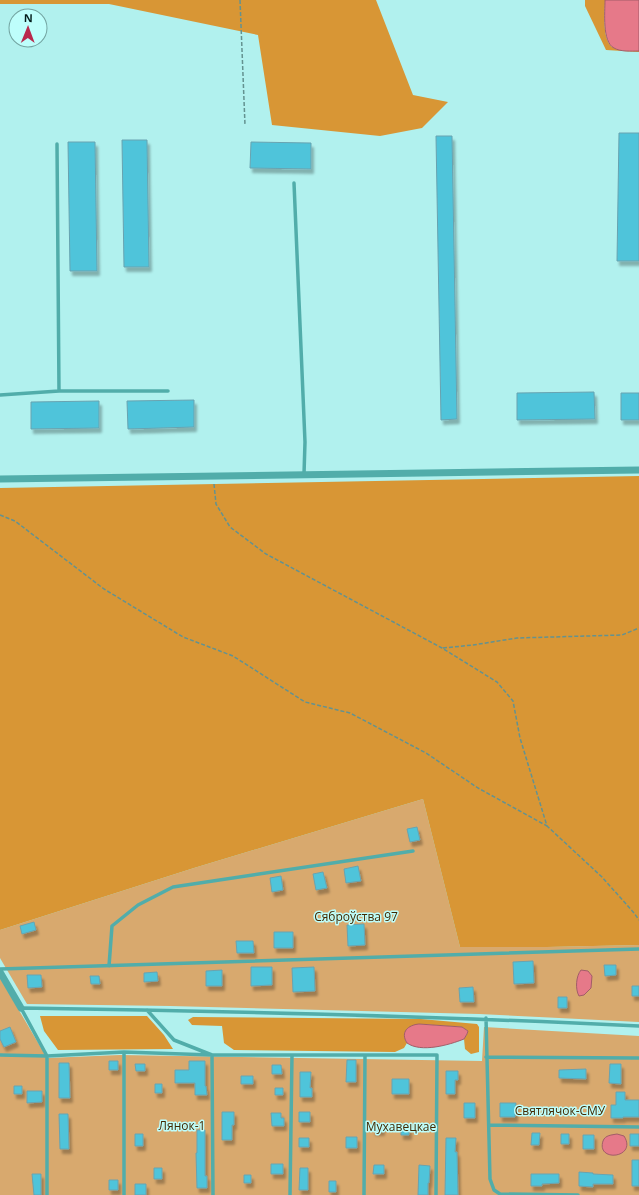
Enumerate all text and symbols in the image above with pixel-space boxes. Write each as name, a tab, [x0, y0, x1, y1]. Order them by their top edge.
north arrow	[8, 8, 48, 48]
text: N	[24, 10, 33, 25]
park label: Сяброўства 97	[314, 908, 398, 925]
park label: Святлячок-СМУ	[515, 1102, 606, 1119]
park label: Лянок-1	[159, 1117, 205, 1134]
park label: Мухавецкае	[366, 1118, 437, 1135]

